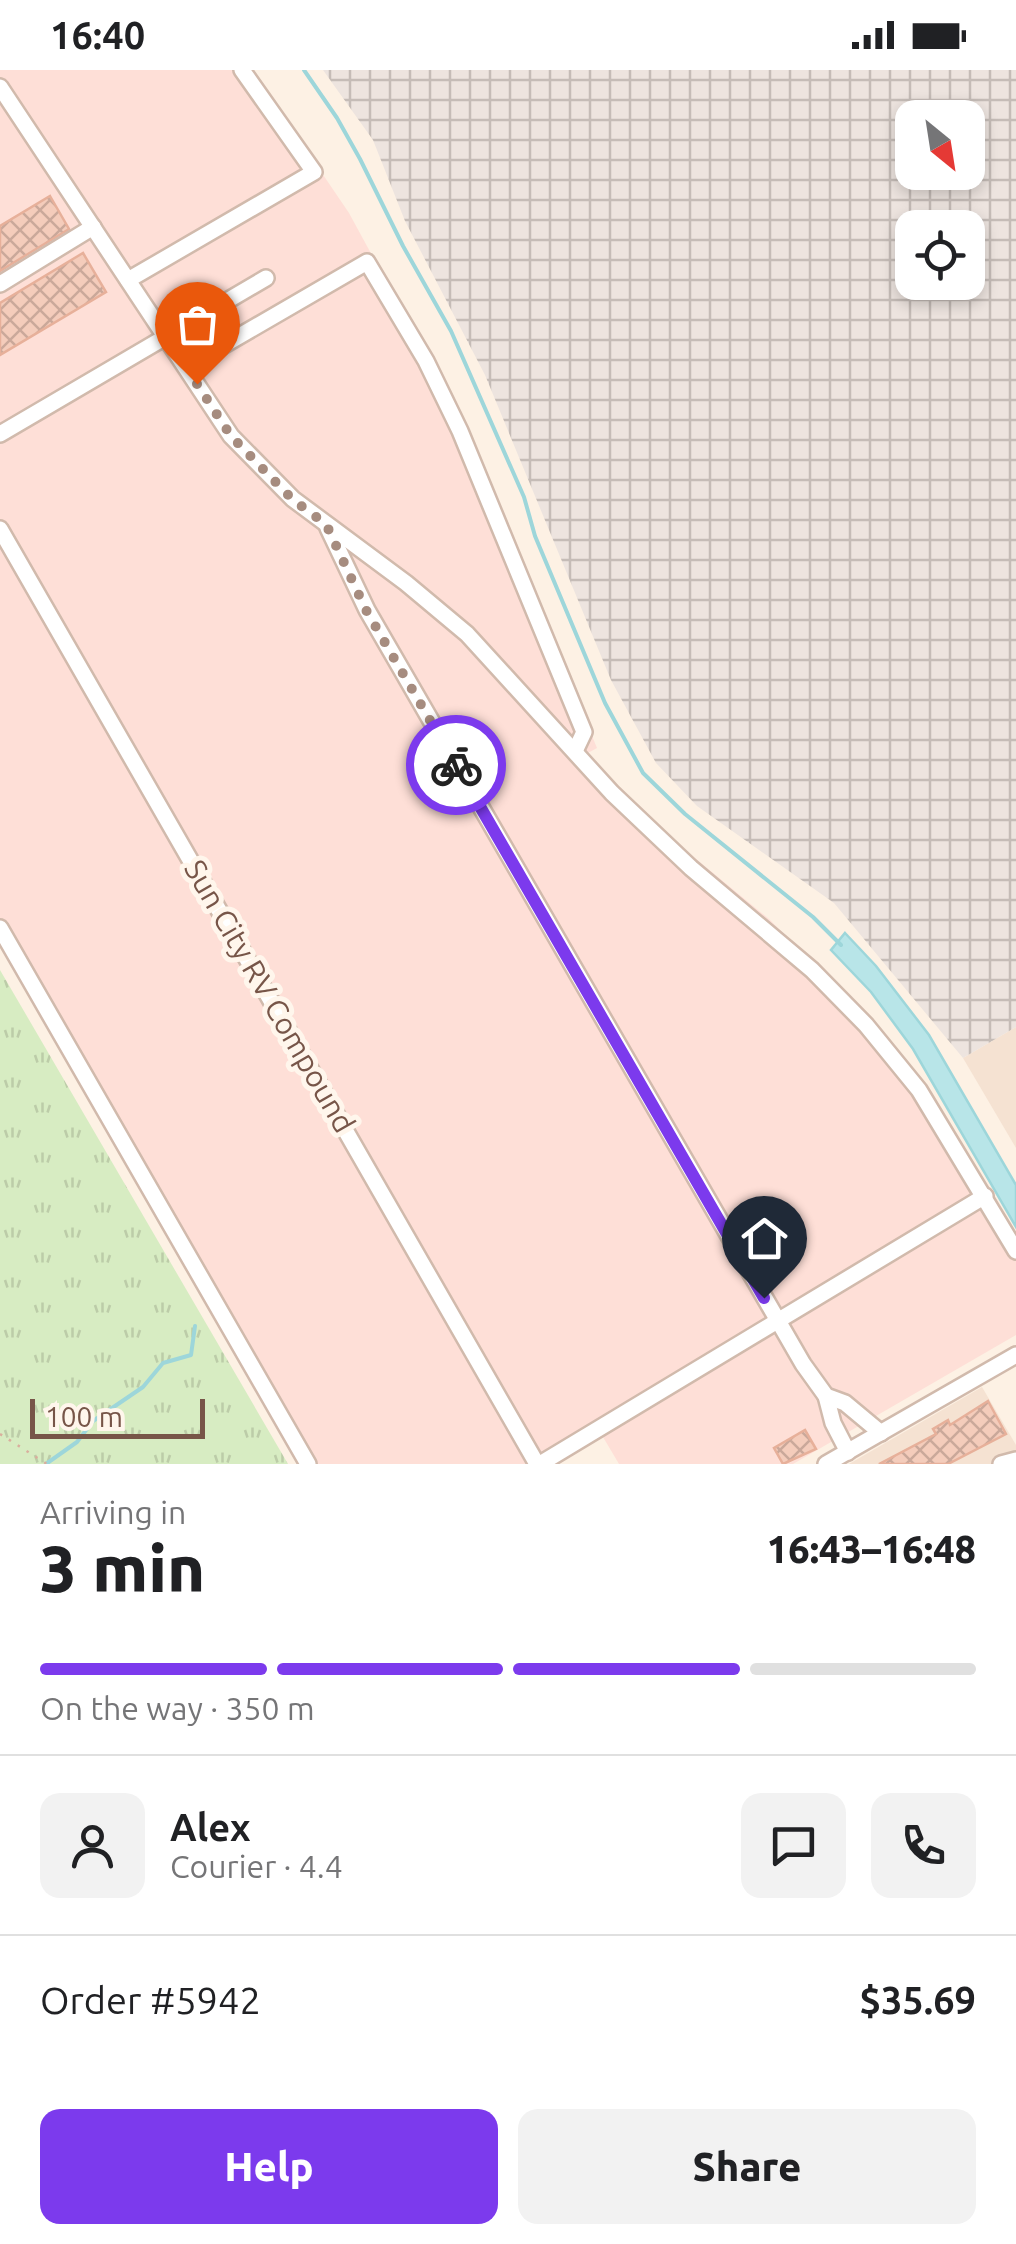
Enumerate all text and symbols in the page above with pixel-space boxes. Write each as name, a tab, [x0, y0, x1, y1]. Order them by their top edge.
text: 16:40	[50, 14, 145, 56]
north arrow	[895, 100, 985, 190]
map controls	[895, 100, 985, 300]
button: locate	[895, 210, 985, 300]
pin	[155, 282, 240, 385]
icon: bag	[170, 297, 225, 352]
courier	[406, 715, 506, 815]
icon: bike	[429, 738, 484, 793]
street label: Sun City RV Compound	[178, 854, 362, 1138]
pin	[722, 1196, 807, 1299]
icon: home	[737, 1211, 792, 1266]
scale bar	[30, 1394, 205, 1438]
text: 100 m	[45, 1401, 123, 1432]
text: Arriving in	[40, 1494, 186, 1530]
text: 16:43–16:48	[767, 1528, 976, 1570]
text: 3 min	[40, 1531, 205, 1604]
text: On the way · 350 m	[40, 1690, 315, 1726]
button: person	[40, 1793, 145, 1898]
button: chat	[741, 1793, 846, 1898]
button: phone	[871, 1793, 976, 1898]
text: Alex	[170, 1806, 251, 1848]
text: Courier · 4.4	[170, 1848, 343, 1884]
text: Order #5942	[40, 1979, 261, 2021]
text: $35.69	[859, 1979, 976, 2021]
button: Help	[40, 2109, 498, 2224]
button: Share	[518, 2109, 976, 2224]

